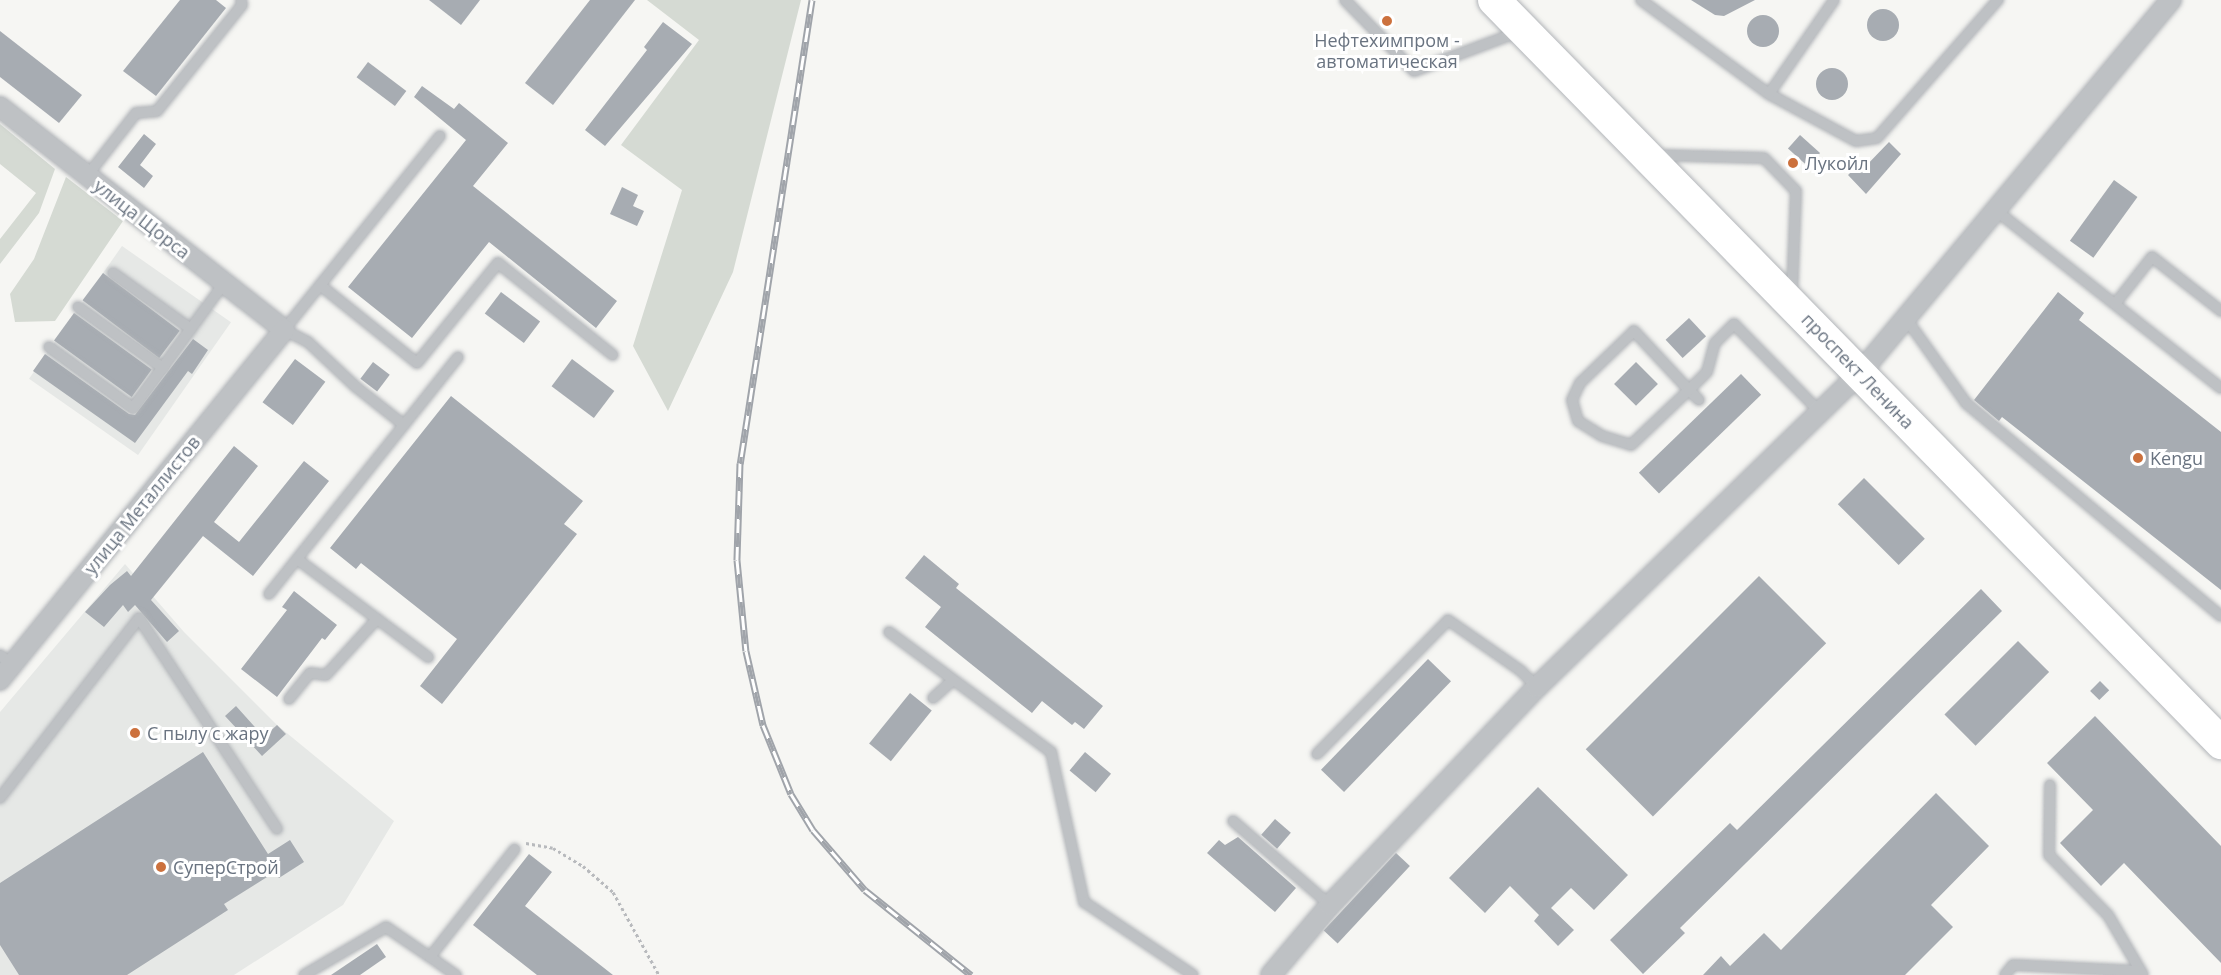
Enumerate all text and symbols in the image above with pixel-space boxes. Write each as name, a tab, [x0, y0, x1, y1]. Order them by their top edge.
marker: Нефтехимпром - автоматическая	[1380, 14, 1394, 28]
place label: Нефтехимпром - автоматическая	[1314, 30, 1460, 72]
place label: Лукойл	[1805, 152, 1869, 174]
marker: Лукойл	[1786, 156, 1800, 170]
street label: улица Щорса	[90, 175, 194, 263]
street label: проспект Ленина	[1797, 309, 1919, 433]
street label: улица Металлистов	[80, 431, 204, 579]
place label: Kengu	[2150, 447, 2203, 469]
marker: Kengu	[2131, 451, 2145, 465]
place label: С пылу с жару	[147, 722, 269, 744]
marker: С пылу с жару	[128, 726, 142, 740]
place label: СуперСтрой	[173, 856, 279, 878]
marker: СуперСтрой	[154, 860, 168, 874]

